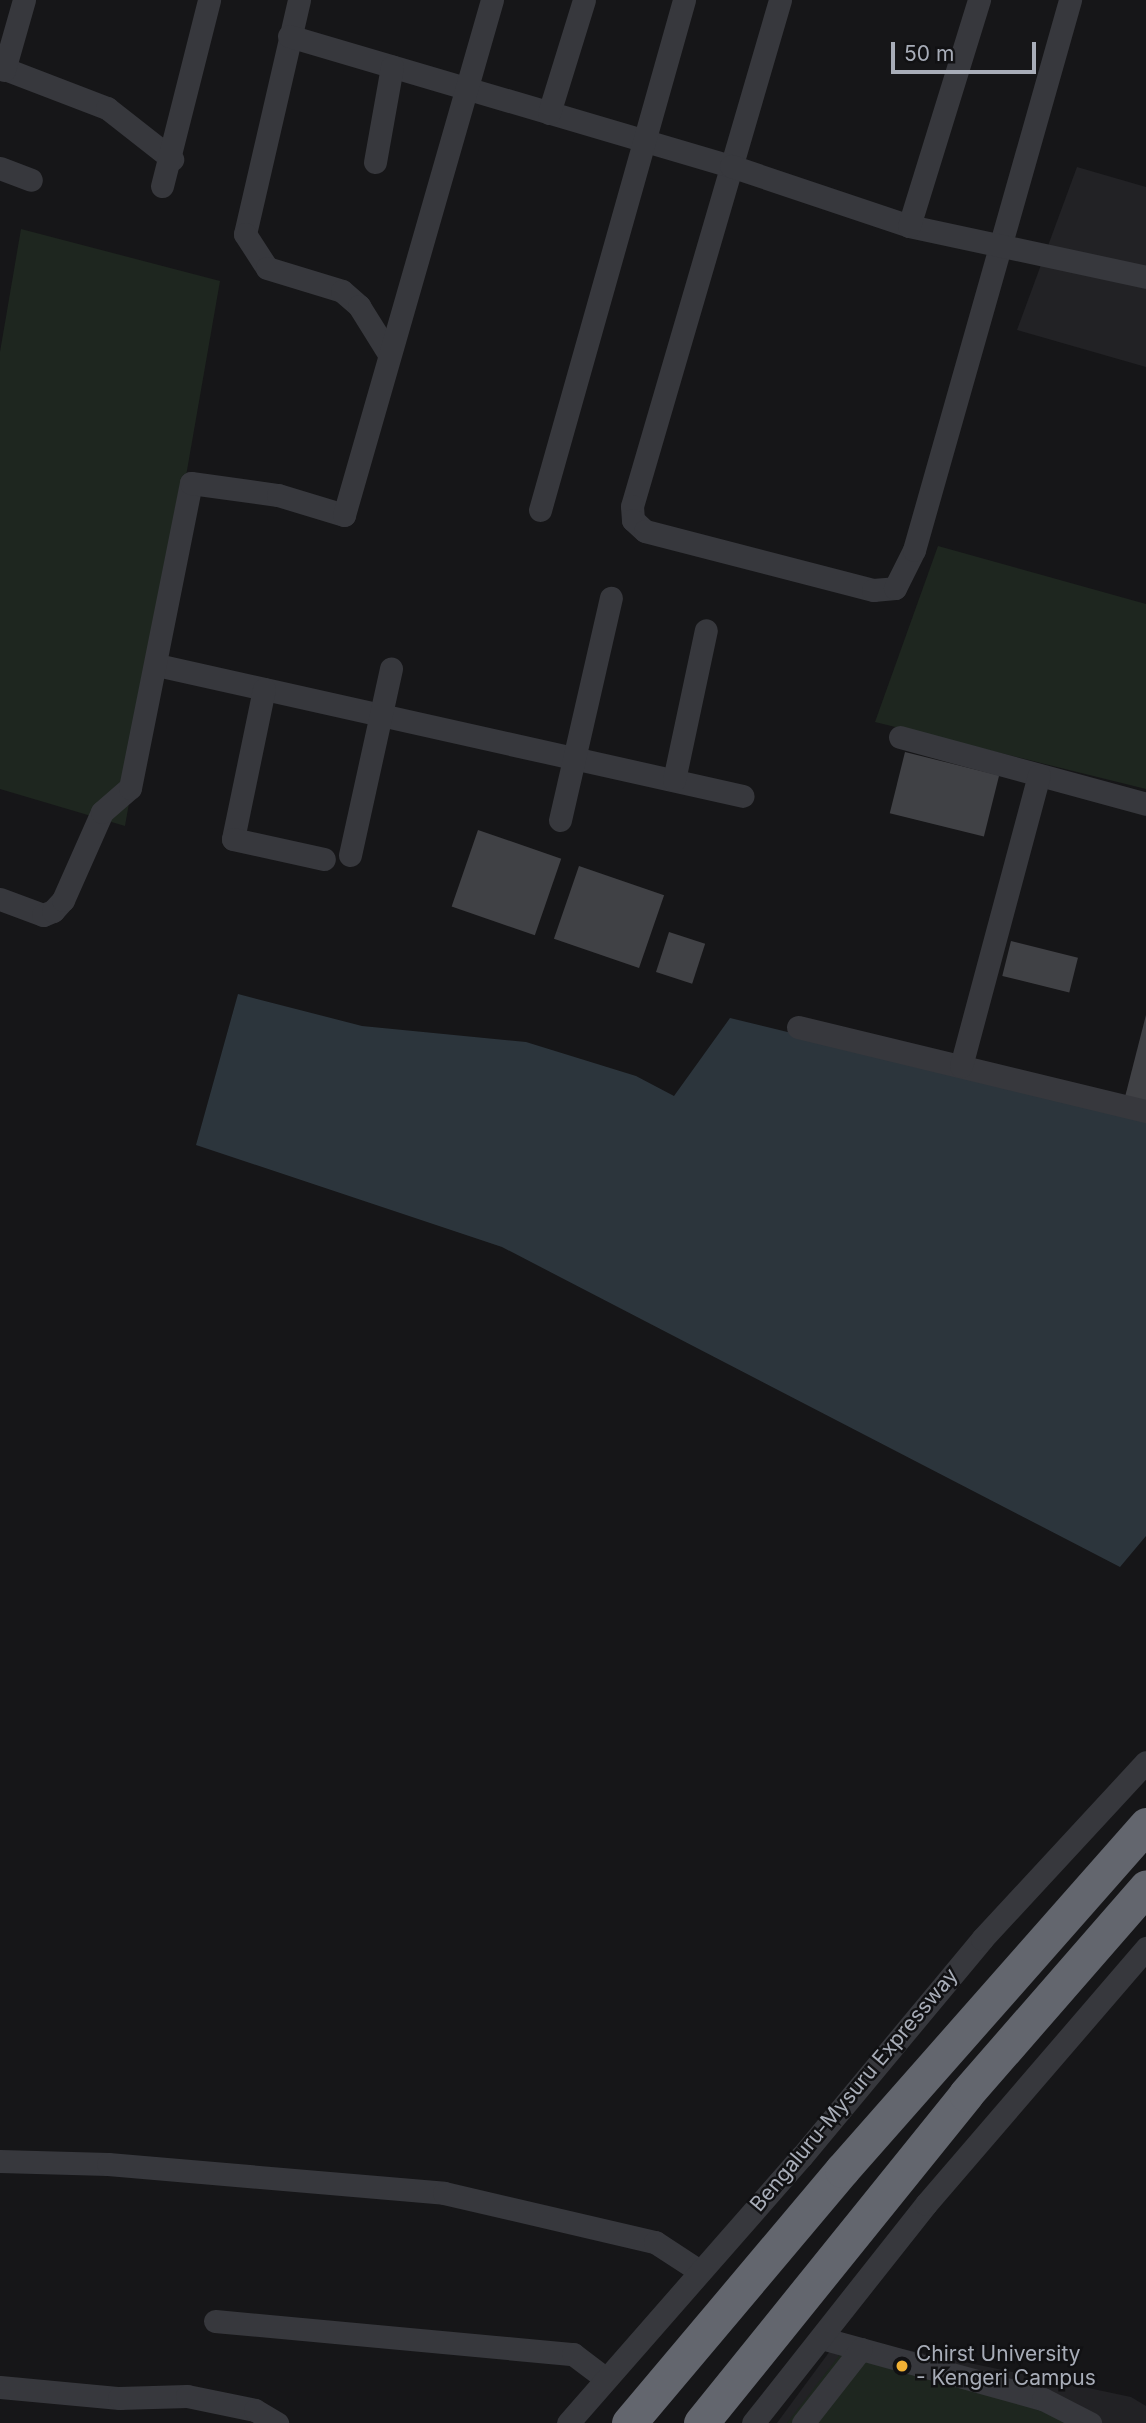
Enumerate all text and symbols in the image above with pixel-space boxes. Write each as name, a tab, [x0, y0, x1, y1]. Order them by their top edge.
scale bar	[894, 28, 1039, 72]
text: 50 m	[904, 41, 954, 66]
street label: Bengaluru-Mysuru Expressway	[745, 1963, 963, 2217]
place label: Chirst University - Kengeri Campus	[916, 2341, 1096, 2391]
marker: Chirst University - Kengeri Campus	[894, 2358, 910, 2374]

